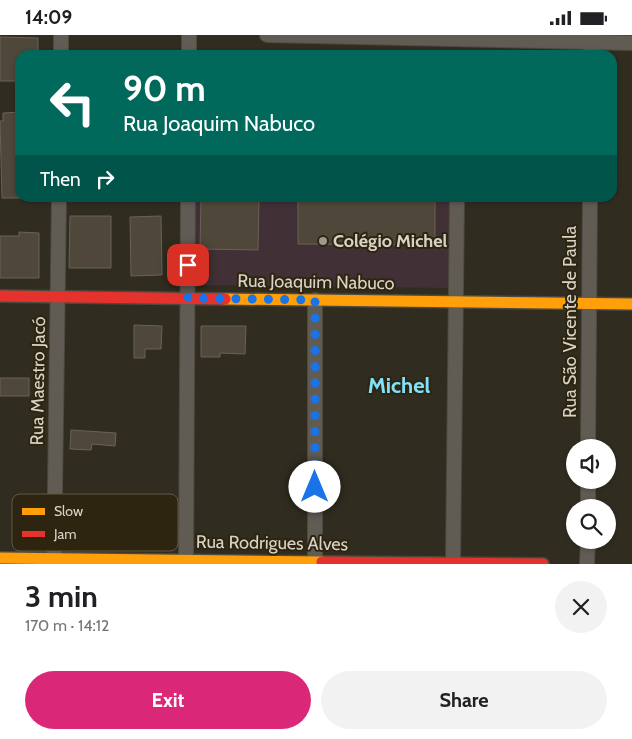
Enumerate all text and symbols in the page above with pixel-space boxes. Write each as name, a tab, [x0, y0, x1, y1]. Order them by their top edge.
text: 14:09	[25, 6, 72, 29]
text: 90 m	[123, 67, 206, 110]
icon: left	[40, 70, 105, 135]
text: Rua Joaquim Nabuco	[123, 110, 315, 137]
icon: right	[91, 165, 119, 193]
text: Then	[40, 168, 81, 191]
street label: Rua São Vicente de Paula	[559, 226, 581, 418]
place label: Colégio Michel	[333, 230, 448, 252]
marker: Colégio Michel	[317, 235, 329, 247]
pin	[167, 244, 209, 286]
icon: arrive	[174, 251, 202, 279]
street label: Rua Joaquim Nabuco	[237, 270, 395, 294]
street label: Rua Maestro Jacó	[26, 316, 50, 446]
district label: Michel	[368, 372, 431, 399]
map controls	[566, 439, 616, 549]
button: sound	[566, 439, 616, 489]
position arrow	[288, 460, 340, 512]
legend	[12, 494, 178, 551]
button: search	[566, 499, 616, 549]
text: Slow	[54, 502, 83, 520]
text: Jam	[53, 525, 76, 543]
street label: Rua Rodrigues Alves	[196, 531, 348, 555]
text: 3 min	[25, 578, 98, 615]
button: close	[555, 581, 607, 633]
text: 170 m · 14:12	[25, 616, 109, 635]
button: Exit	[25, 671, 311, 729]
button: Share	[321, 671, 607, 729]

